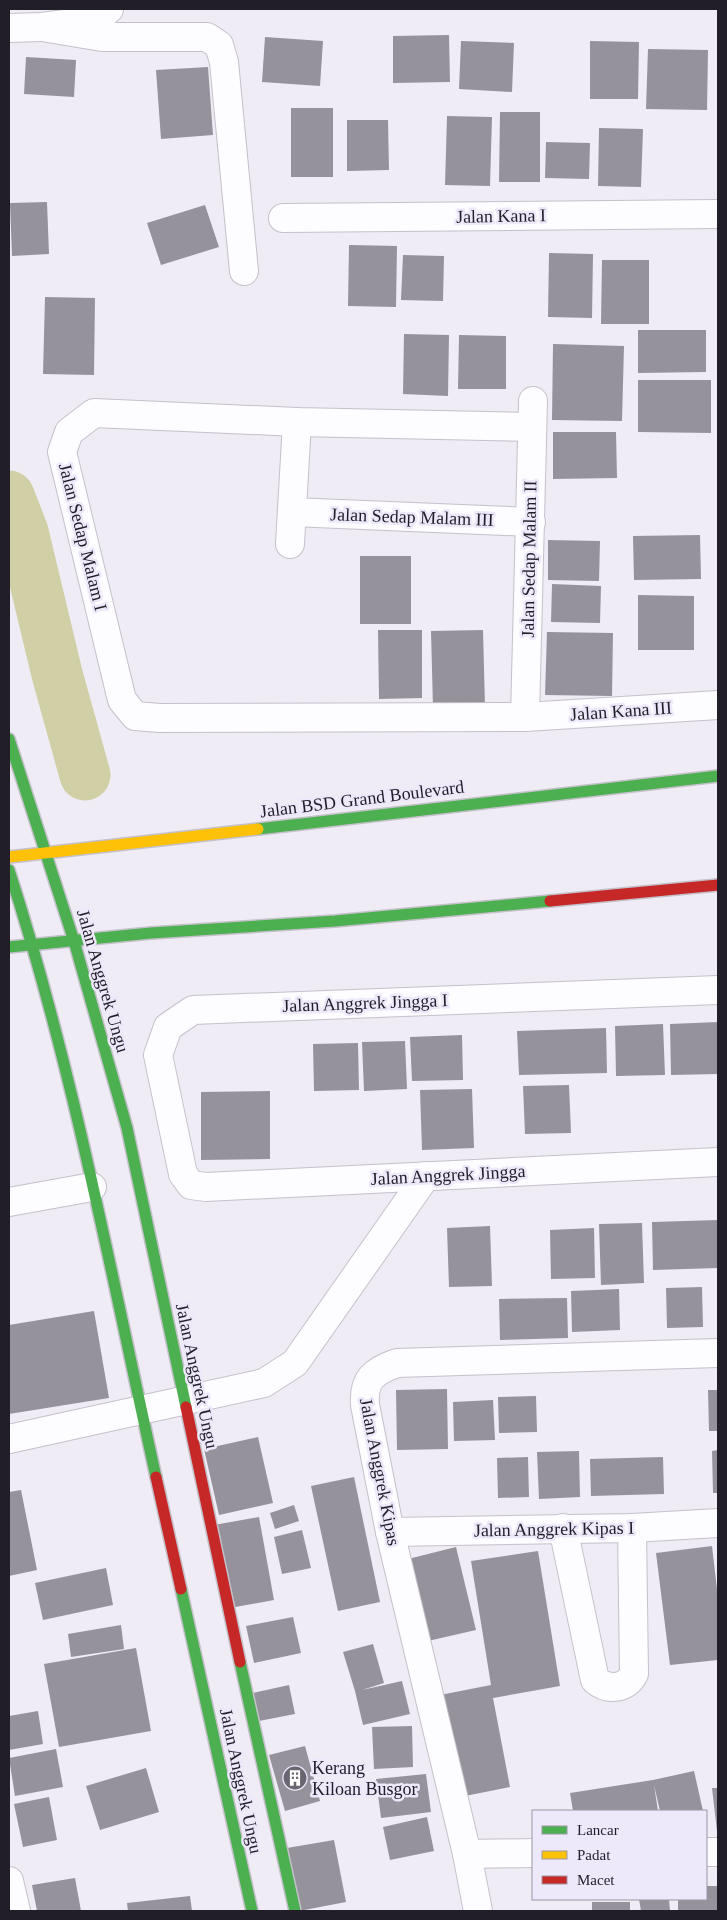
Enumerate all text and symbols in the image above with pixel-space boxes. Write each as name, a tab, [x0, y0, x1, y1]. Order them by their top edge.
street label: Jalan Kana I	[456, 205, 546, 227]
street label: Jalan Sedap Malam I	[55, 461, 111, 613]
street label: Jalan Sedap Malam II	[518, 480, 540, 638]
street label: Jalan Sedap Malam III	[330, 504, 494, 530]
street label: Jalan Kana III	[569, 697, 673, 725]
street label: Jalan BSD Grand Boulevard	[259, 777, 465, 821]
street label: Jalan Anggrek Ungu	[73, 907, 133, 1055]
street label: Jalan Anggrek Jingga I	[282, 990, 448, 1016]
street label: Jalan Anggrek Jingga	[370, 1161, 526, 1189]
street label: Jalan Anggrek Ungu	[172, 1302, 222, 1450]
street label: Jalan Anggrek Kipas	[356, 1396, 404, 1548]
street label: Jalan Anggrek Kipas I	[474, 1518, 634, 1540]
street label: Jalan Anggrek Ungu	[216, 1707, 266, 1855]
place label: Kerang Kiloan Busgor	[312, 1758, 418, 1799]
building icon: Kerang Kiloan Busgor	[282, 1765, 308, 1791]
legend	[532, 1810, 707, 1900]
text: Lancar	[577, 1822, 619, 1838]
text: Padat	[577, 1847, 611, 1863]
text: Macet	[577, 1872, 615, 1888]

